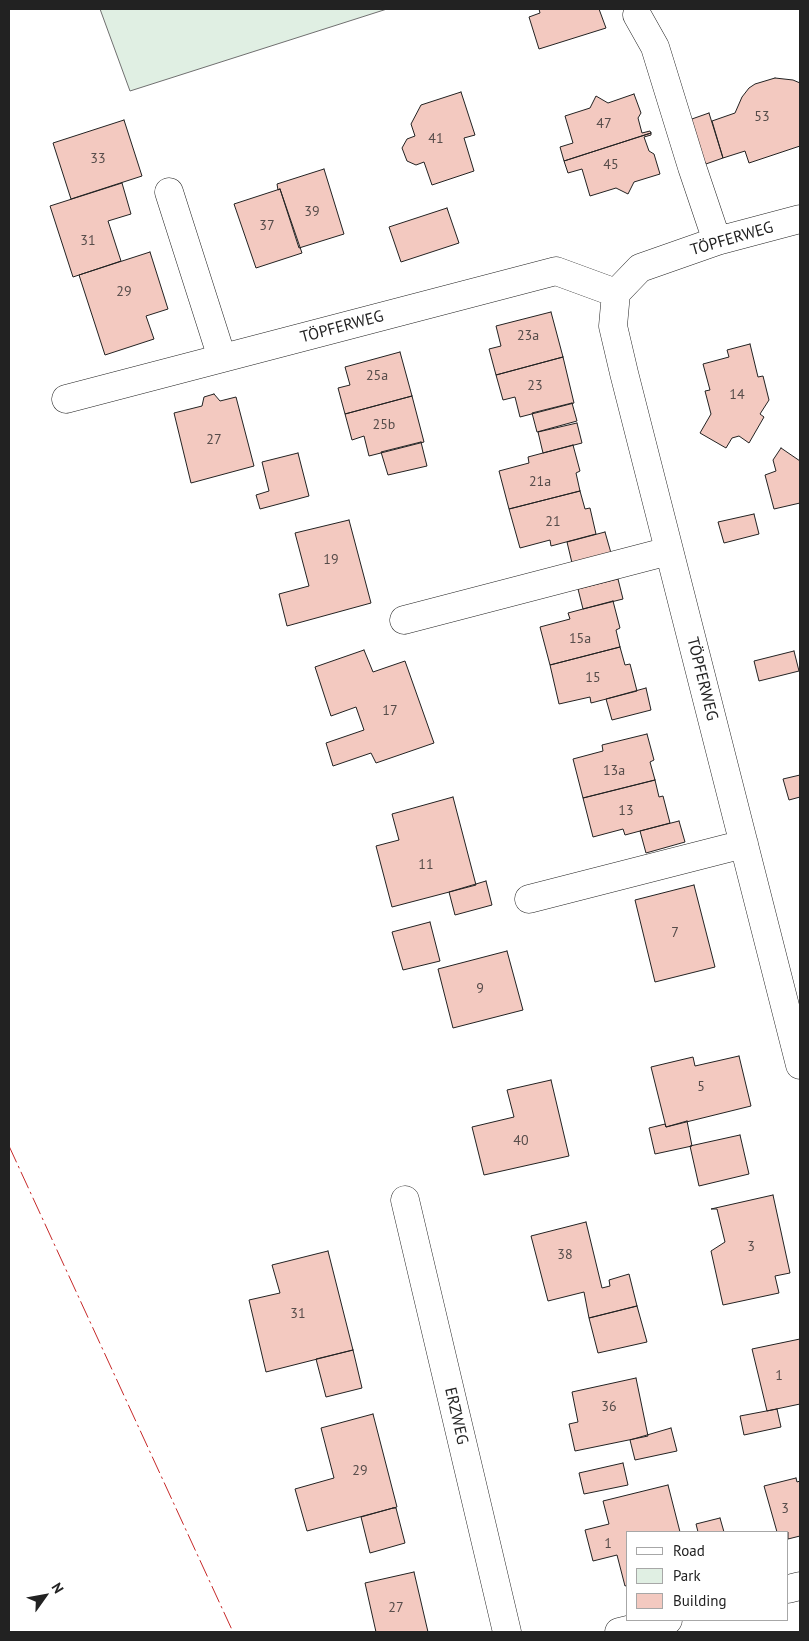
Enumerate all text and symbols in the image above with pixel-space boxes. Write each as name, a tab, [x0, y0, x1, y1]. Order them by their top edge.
house number: 53	[754, 109, 770, 125]
house number: 47	[596, 116, 612, 132]
house number: 41	[428, 131, 444, 147]
house number: 33	[90, 151, 106, 167]
house number: 45	[603, 157, 619, 173]
house number: 39	[304, 204, 320, 220]
house number: 37	[259, 218, 275, 234]
street label: TÖPFERWEG	[688, 218, 776, 260]
house number: 31	[80, 233, 96, 249]
house number: 29	[116, 284, 132, 300]
street label: TÖPFERWEG	[298, 307, 386, 347]
house number: 23a	[517, 328, 539, 344]
house number: 25a	[366, 368, 388, 384]
house number: 23	[527, 378, 543, 394]
house number: 14	[729, 387, 745, 403]
house number: 25b	[373, 417, 395, 433]
house number: 27	[206, 432, 222, 448]
house number: 21a	[529, 474, 551, 490]
house number: 21	[545, 514, 561, 530]
house number: 19	[323, 552, 339, 568]
house number: 15a	[569, 631, 591, 647]
street label: TÖPFERWEG	[682, 635, 722, 723]
house number: 15	[585, 670, 601, 686]
house number: 17	[382, 703, 398, 719]
house number: 13a	[603, 763, 625, 779]
house number: 13	[618, 803, 634, 819]
house number: 11	[418, 857, 434, 873]
house number: 7	[671, 925, 679, 941]
house number: 9	[476, 981, 484, 997]
house number: 5	[697, 1079, 705, 1095]
house number: 40	[513, 1133, 529, 1149]
house number: 3	[747, 1239, 755, 1255]
house number: 38	[557, 1247, 573, 1263]
house number: 31	[290, 1306, 306, 1322]
house number: 1	[775, 1368, 783, 1384]
street label: ERZWEG	[440, 1386, 472, 1446]
house number: 36	[601, 1399, 617, 1415]
house number: 29	[352, 1463, 368, 1479]
house number: 3	[781, 1501, 789, 1517]
legend	[626, 1531, 789, 1621]
house number: 1	[604, 1536, 612, 1552]
text: Road	[673, 1541, 705, 1560]
text: Park	[673, 1566, 701, 1585]
north arrow	[20, 1571, 70, 1621]
text: N	[48, 1579, 68, 1597]
text: Building	[673, 1591, 727, 1610]
house number: 27	[388, 1600, 404, 1616]

